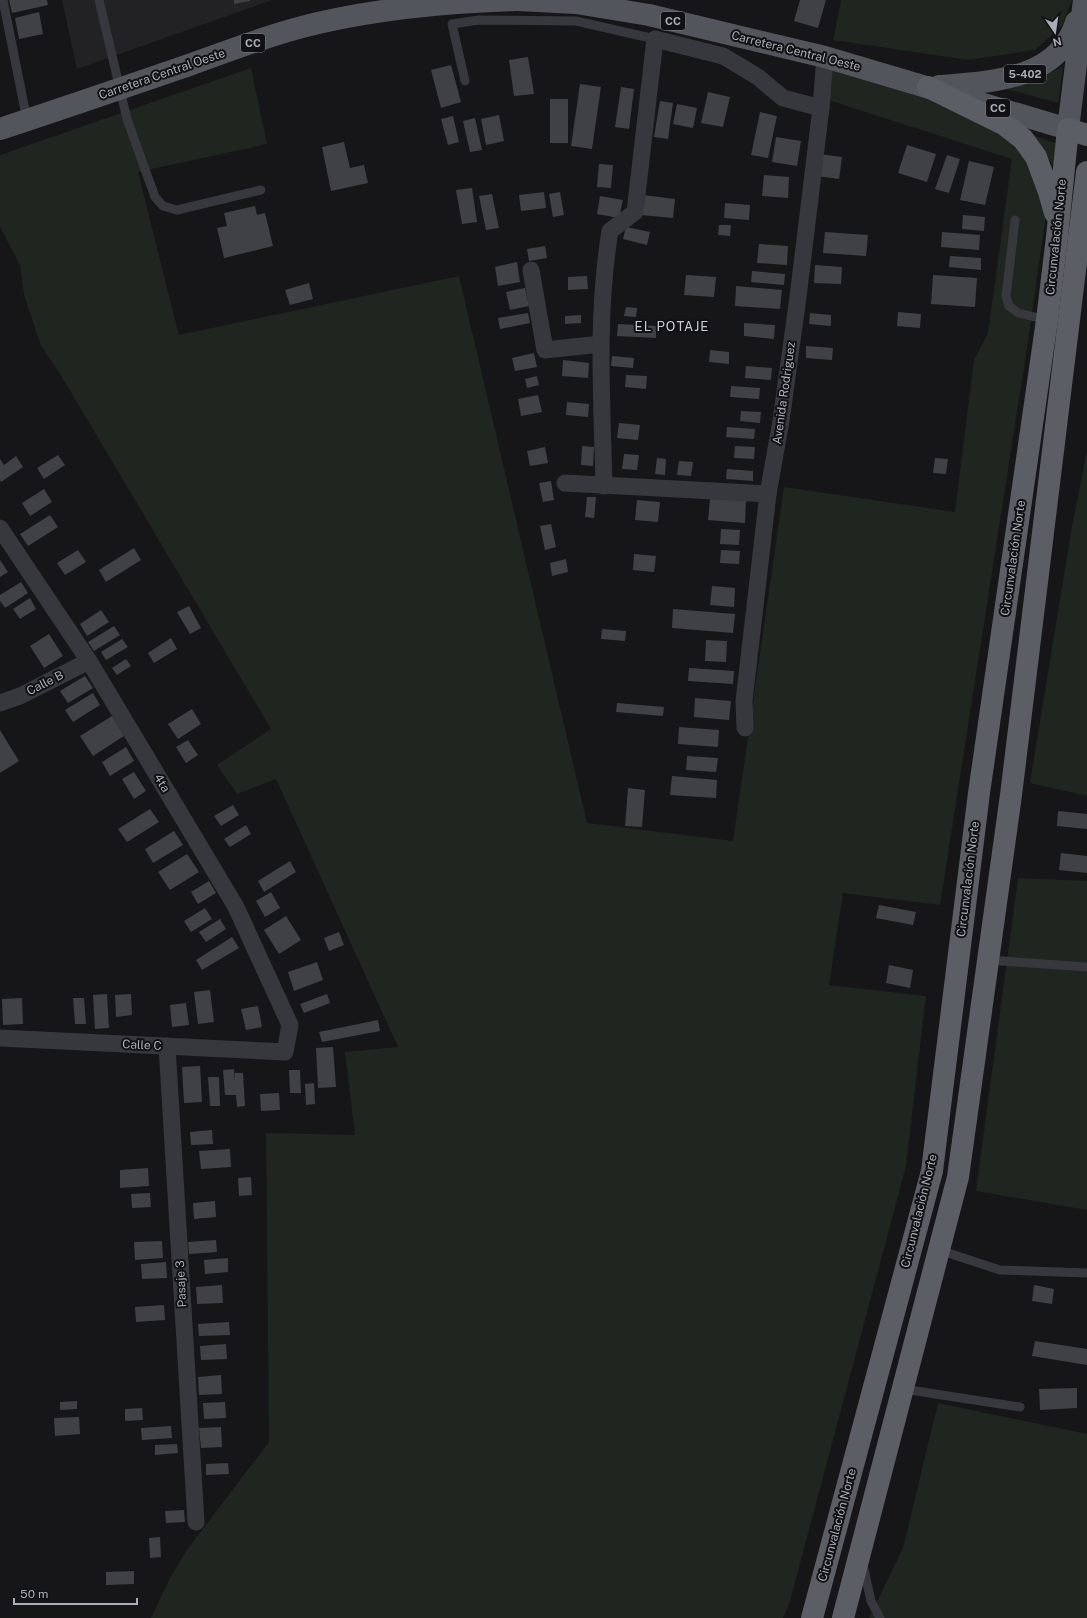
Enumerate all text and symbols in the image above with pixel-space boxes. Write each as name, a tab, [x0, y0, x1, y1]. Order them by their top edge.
road number: CC	[661, 12, 685, 30]
north arrow	[1035, 12, 1075, 52]
street label: Carretera Central Oeste	[730, 28, 862, 74]
road number: CC	[241, 34, 265, 52]
text: N	[1052, 35, 1063, 49]
street label: Carretera Central Oeste	[97, 46, 227, 102]
road number: 5-402	[1004, 65, 1046, 83]
road number: CC	[986, 99, 1010, 117]
street label: Circunvalación Norte	[1043, 178, 1069, 296]
district label: EL POTAJE	[635, 319, 709, 334]
street label: Avenida Rodriguez	[770, 341, 798, 445]
street label: Circunvalación Norte	[998, 499, 1028, 617]
street label: Calle B	[24, 668, 66, 698]
street label: 4ta	[151, 771, 173, 795]
street label: Circunvalación Norte	[954, 820, 982, 938]
street label: Calle C	[122, 1037, 162, 1053]
street label: Circunvalación Norte	[898, 1153, 940, 1269]
street label: Pasaje 3	[173, 1260, 189, 1308]
street label: Circunvalación Norte	[815, 1467, 859, 1583]
scale bar	[14, 1580, 137, 1606]
text: 50 m	[20, 1587, 48, 1601]

